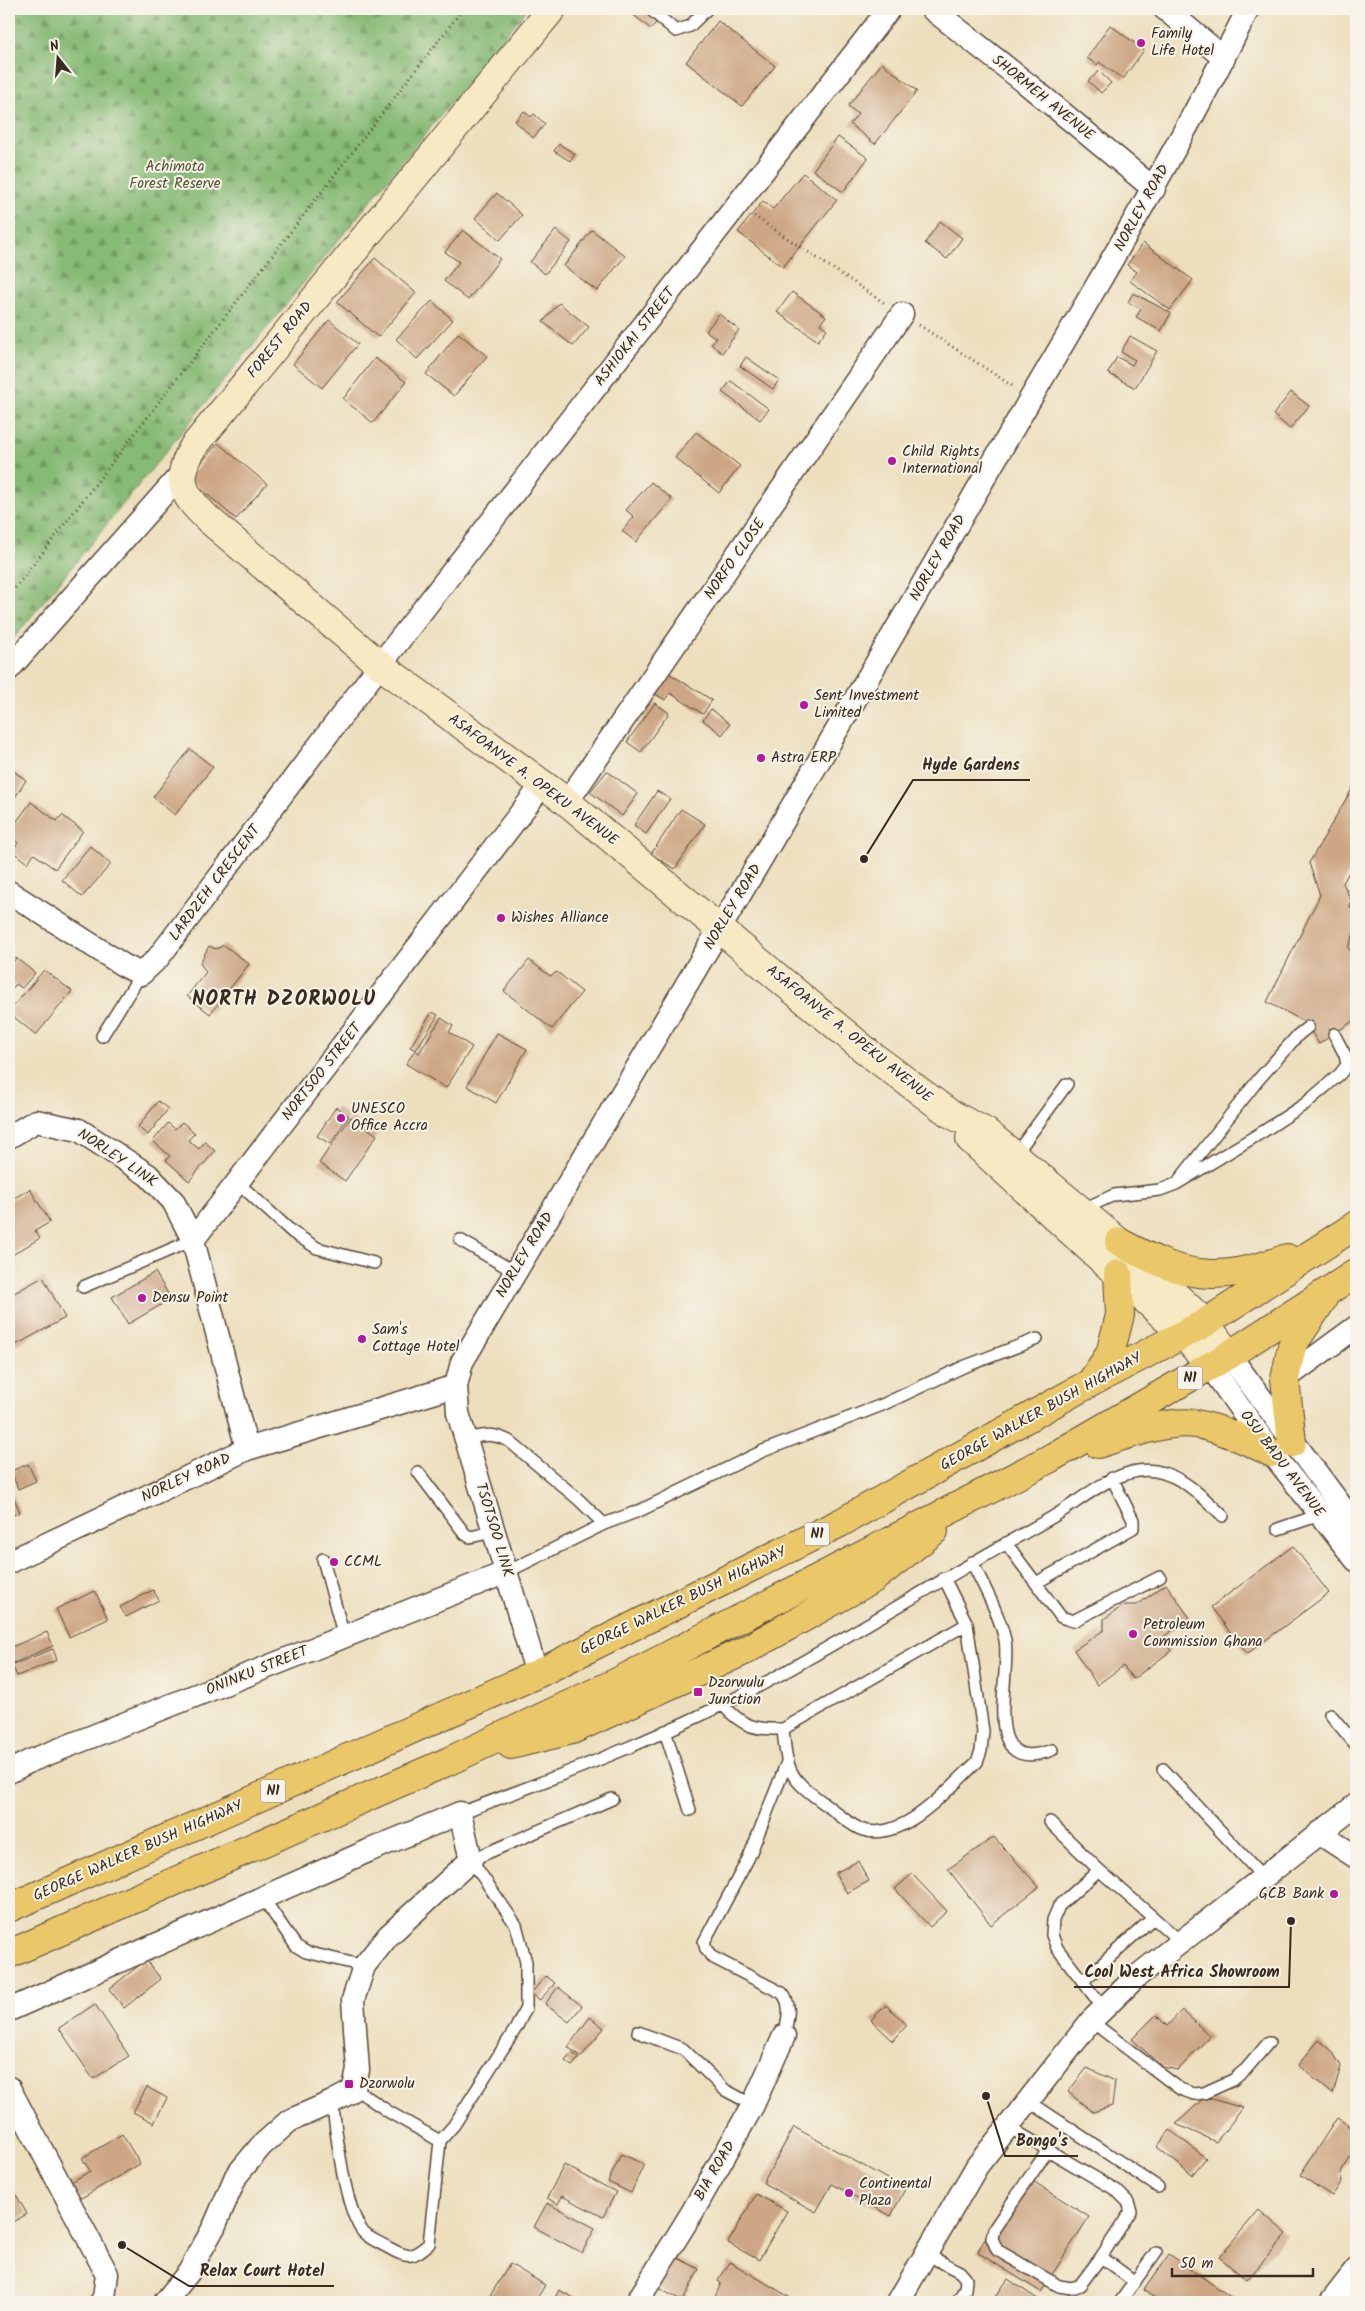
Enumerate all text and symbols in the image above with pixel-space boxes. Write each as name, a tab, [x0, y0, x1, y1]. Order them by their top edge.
place label: Family Life Hotel	[1151, 22, 1215, 63]
north arrow	[32, 32, 82, 82]
text: N	[47, 35, 62, 58]
marker: Family Life Hotel	[1135, 37, 1147, 49]
street label: SHORMEH AVENUE	[986, 49, 1101, 148]
park label: Achimota Forest Reserve	[129, 155, 221, 196]
street label: NORLEY ROAD	[1108, 160, 1176, 256]
street label: ASHIOKAI STREET	[589, 281, 683, 392]
street label: FOREST ROAD	[241, 296, 319, 384]
place label: Child Rights International	[902, 440, 982, 481]
marker: Child Rights International	[886, 455, 898, 467]
street label: NORLEY ROAD	[903, 510, 973, 606]
street label: NORFO CLOSE	[698, 513, 773, 604]
place label: Sent Investment Limited	[814, 684, 919, 725]
marker: Sent Investment Limited	[798, 699, 810, 711]
street label: ASAFOANYE A. OPEKU AVENUE	[443, 708, 624, 853]
place label: Astra ERP	[771, 746, 837, 770]
callout: Hyde Gardens	[913, 749, 1030, 780]
marker: Astra ERP	[755, 752, 767, 764]
text: Hyde Gardens	[922, 753, 1020, 778]
street label: LARDZEH CRESCENT	[163, 818, 268, 946]
street label: NORLEY ROAD	[698, 859, 768, 955]
place label: Wishes Alliance	[511, 906, 609, 930]
marker: Wishes Alliance	[495, 912, 507, 924]
street label: ASAFOANYE A. OPEKU AVENUE	[760, 959, 938, 1110]
district label: NORTH DZORWOLU	[192, 984, 376, 1016]
street label: NORTSOO STREET	[276, 1016, 369, 1126]
place label: UNESCO Office Accra	[351, 1097, 428, 1138]
marker: UNESCO Office Accra	[335, 1112, 347, 1124]
street label: NORLEY LINK	[72, 1122, 162, 1194]
street label: NORLEY ROAD	[490, 1207, 560, 1303]
place label: Densu Point	[152, 1286, 229, 1310]
marker: Densu Point	[136, 1292, 148, 1304]
place label: Sam's Cottage Hotel	[372, 1318, 460, 1359]
marker: Sam's Cottage Hotel	[356, 1333, 368, 1345]
street label: GEORGE WALKER BUSH HIGHWAY	[936, 1346, 1147, 1478]
road number: N1	[1178, 1366, 1202, 1390]
street label: OSU BADU AVENUE	[1234, 1405, 1331, 1524]
street label: NORLEY ROAD	[137, 1447, 235, 1509]
street label: TSOTSOO LINK	[468, 1480, 520, 1580]
road number: N1	[804, 1522, 830, 1546]
street label: GEORGE WALKER BUSH HIGHWAY	[576, 1540, 792, 1662]
place label: CCML	[344, 1550, 382, 1574]
marker: CCML	[328, 1556, 340, 1568]
place label: Petroleum Commission Ghana	[1143, 1613, 1263, 1654]
marker: Petroleum Commission Ghana	[1127, 1628, 1139, 1640]
street label: ONINKU STREET	[202, 1639, 314, 1702]
place label: Dzorwulu Junction	[708, 1671, 764, 1712]
marker: Dzorwulu Junction	[692, 1686, 704, 1698]
road number: N1	[260, 1780, 286, 1802]
street label: GEORGE WALKER BUSH HIGHWAY	[29, 1793, 248, 1908]
place label: GCB Bank	[1259, 1882, 1325, 1906]
marker: GCB Bank	[1328, 1888, 1340, 1900]
callout: Cool West Africa Showroom	[1074, 1956, 1289, 1987]
text: Cool West Africa Showroom	[1084, 1960, 1280, 1985]
place label: Dzorwolu	[359, 2072, 415, 2096]
marker: Dzorwolu	[343, 2078, 355, 2090]
callout: Bongo's	[1005, 2125, 1078, 2156]
text: Bongo's	[1016, 2129, 1069, 2154]
street label: BIA ROAD	[688, 2136, 742, 2206]
place label: Continental Plaza	[859, 2172, 932, 2213]
marker: Continental Plaza	[843, 2187, 855, 2199]
scale bar	[1172, 2246, 1314, 2278]
text: 50 m	[1180, 2252, 1214, 2276]
callout: Relax Court Hotel	[189, 2255, 334, 2286]
text: Relax Court Hotel	[200, 2259, 325, 2284]

